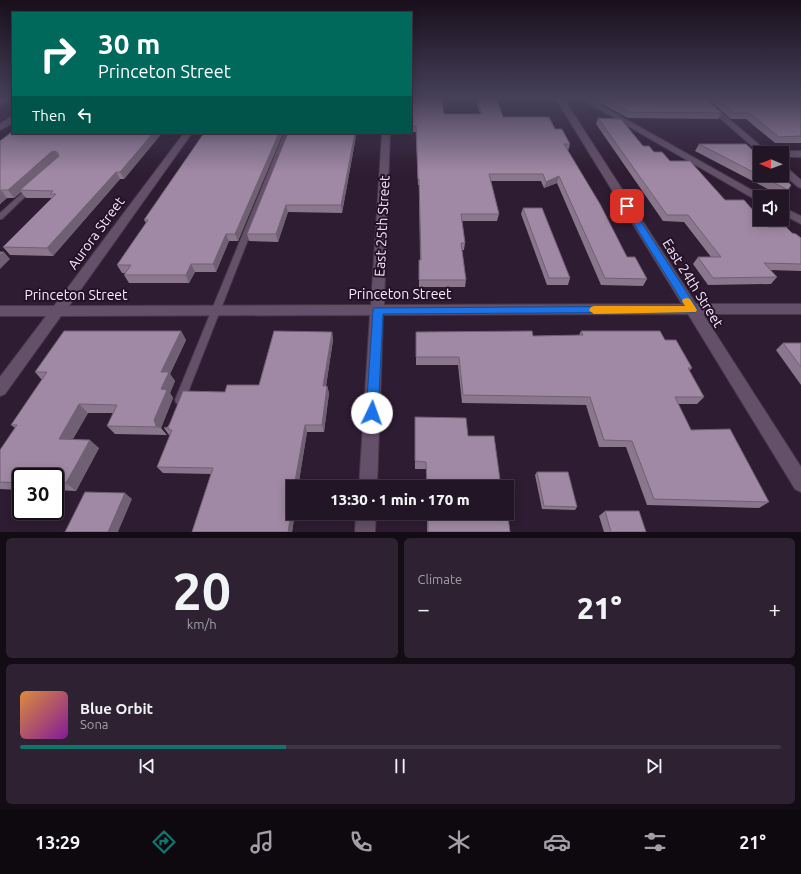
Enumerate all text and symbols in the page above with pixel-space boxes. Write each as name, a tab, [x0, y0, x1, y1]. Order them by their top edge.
icon: right	[32, 28, 84, 80]
text: 30 m	[98, 28, 160, 59]
text: Princeton Street	[98, 61, 231, 81]
icon: left	[74, 104, 96, 126]
text: Then	[32, 107, 66, 124]
north arrow	[753, 146, 789, 182]
map controls	[753, 146, 789, 226]
street label: East 25th Street	[371, 174, 393, 277]
pin	[610, 189, 644, 223]
button: sound	[753, 190, 789, 226]
street label: Aurora Street	[64, 193, 128, 272]
icon: arrive	[616, 195, 638, 217]
street label: East 24th Street	[659, 236, 727, 331]
street label: Princeton Street	[348, 286, 452, 302]
street label: Princeton Street	[24, 287, 128, 303]
position arrow	[351, 392, 393, 434]
speed limit sign: 30	[12, 468, 64, 520]
text: 13:30 · 1 min · 170 m	[330, 491, 470, 508]
text: 20	[172, 562, 231, 620]
text: Climate	[418, 572, 462, 586]
text: 21°	[577, 591, 622, 625]
text: −	[418, 596, 430, 621]
text: +	[769, 596, 781, 621]
text: km/h	[187, 617, 217, 631]
text: Blue Orbit	[80, 700, 153, 717]
text: Sona	[80, 717, 109, 731]
icon: previous	[136, 755, 158, 777]
icon: pause	[389, 755, 411, 777]
icon: next	[643, 755, 665, 777]
icon: directions	[150, 828, 178, 856]
icon: music	[248, 828, 276, 856]
icon: phone	[347, 828, 375, 856]
icon: climate	[445, 828, 473, 856]
icon: car	[543, 828, 571, 856]
icon: filters	[641, 828, 669, 856]
text: 13:29	[35, 832, 80, 852]
text: 21°	[739, 832, 766, 852]

